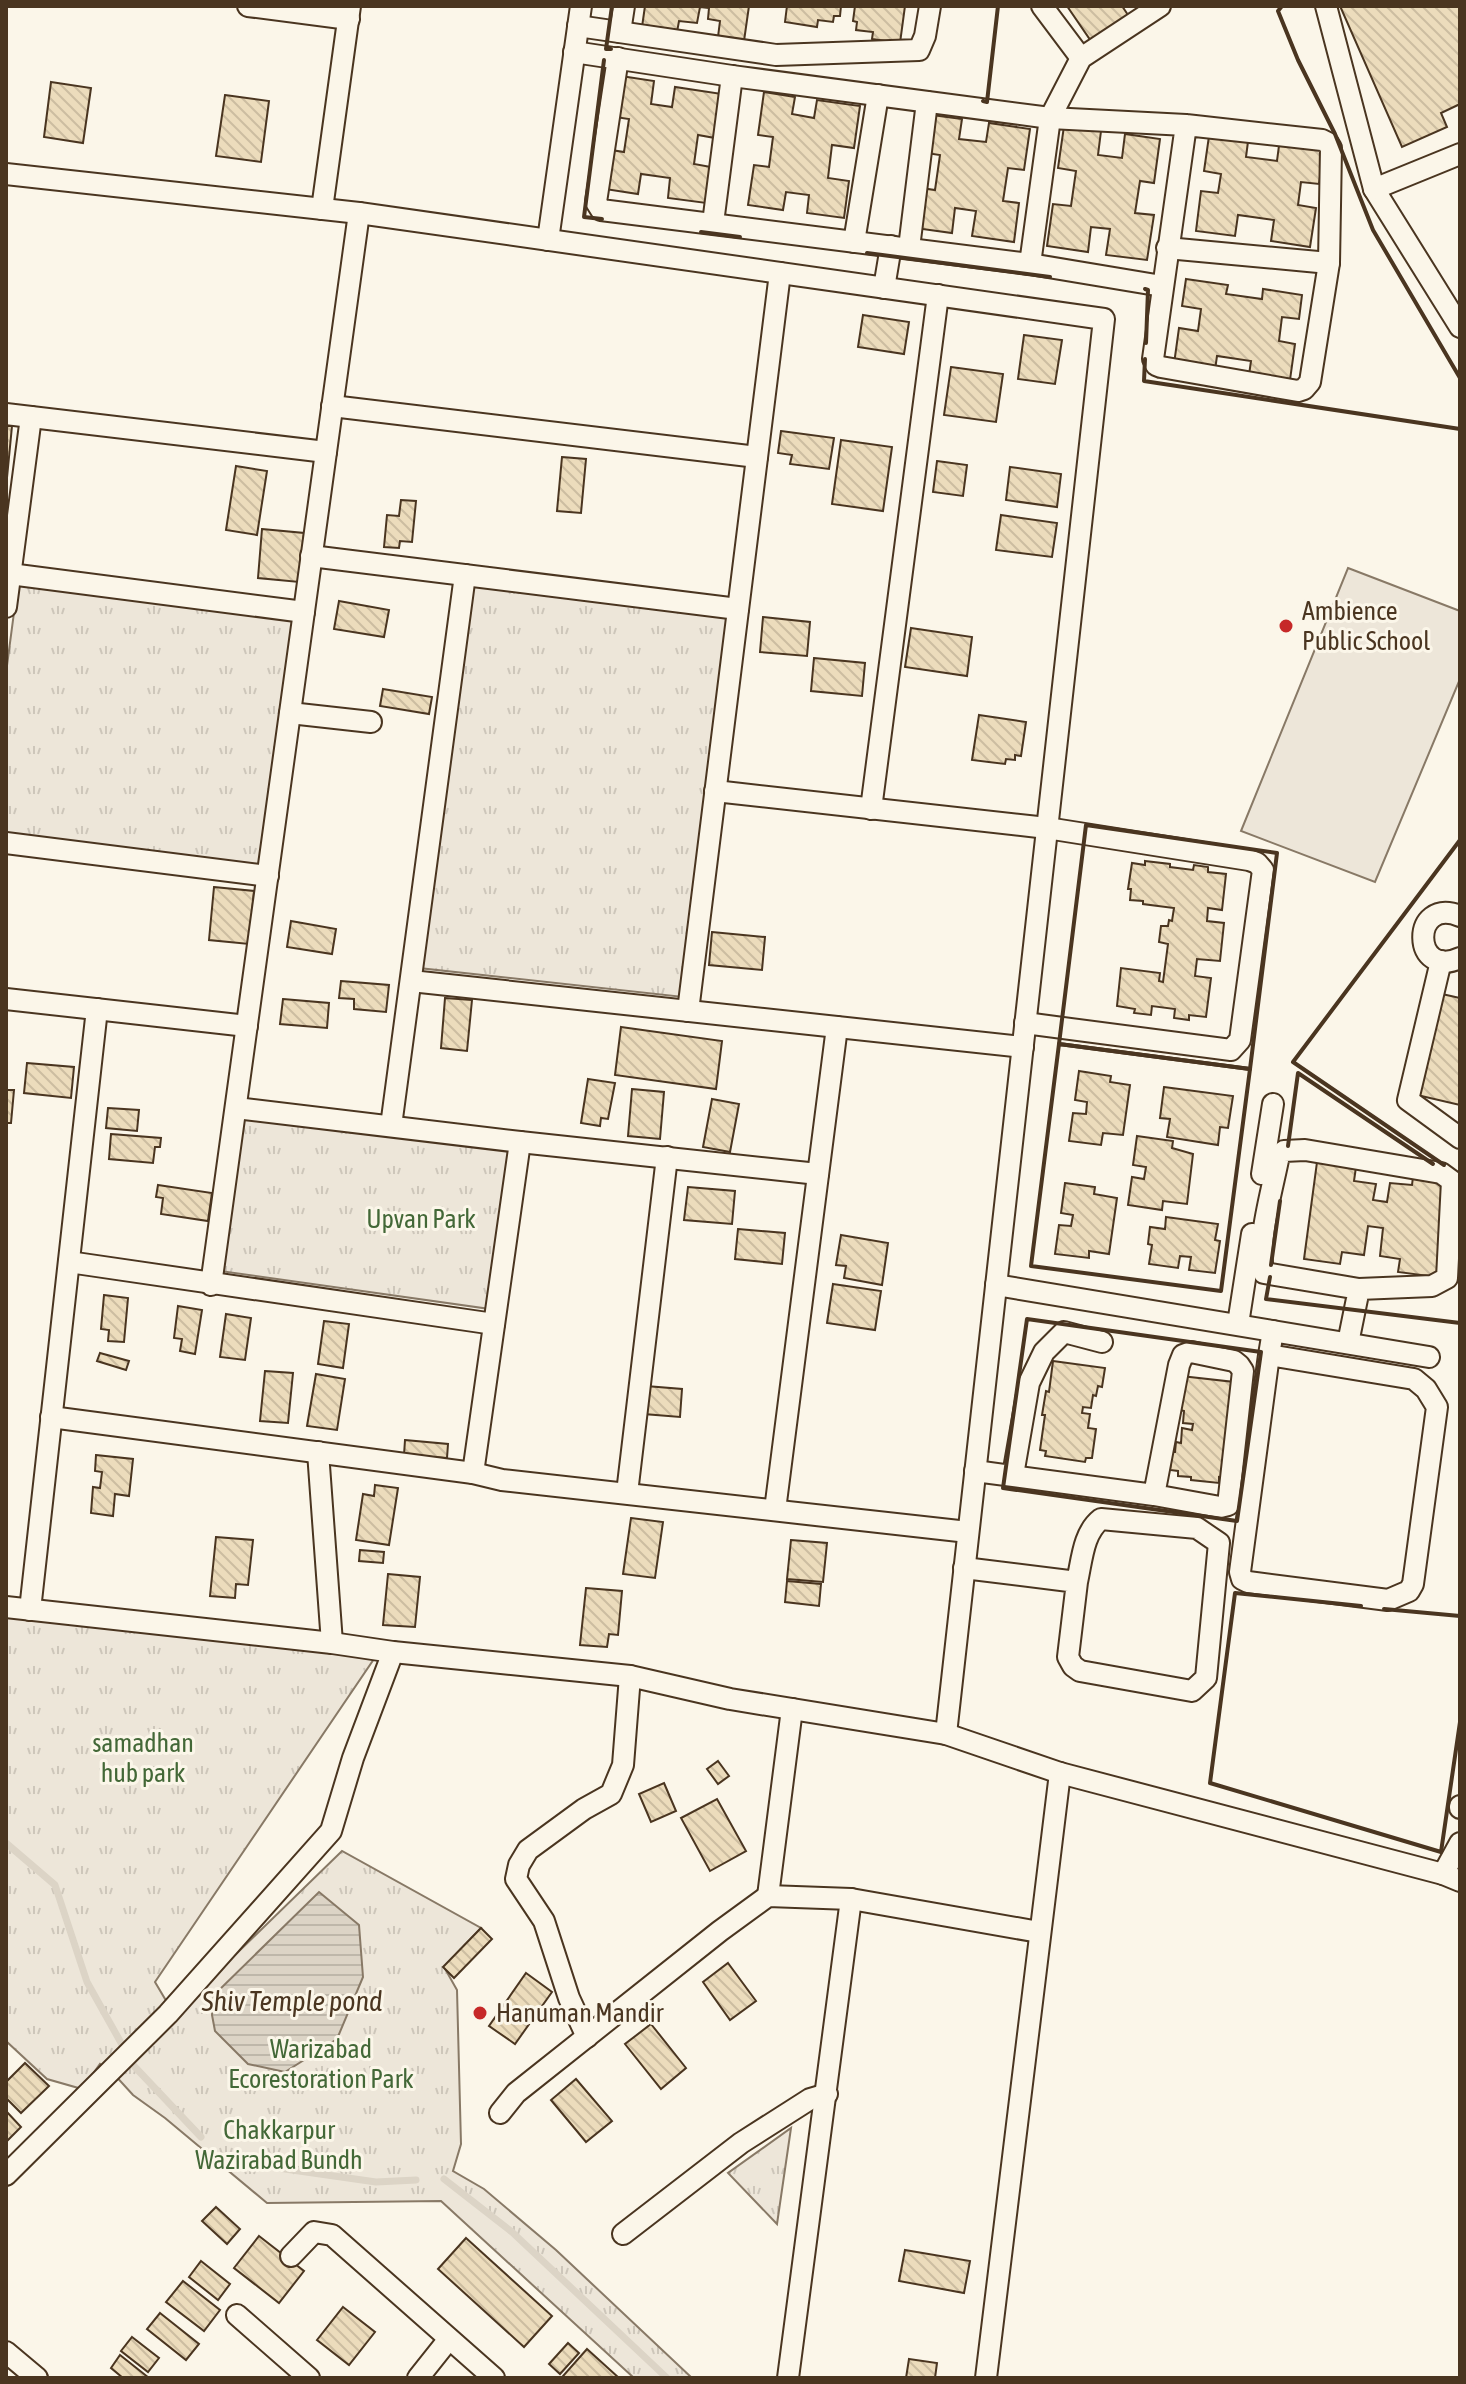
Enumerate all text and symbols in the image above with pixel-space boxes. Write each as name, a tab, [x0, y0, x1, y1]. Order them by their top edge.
place label: Ambience Public School	[1302, 596, 1430, 656]
marker: Ambience Public School	[1277, 617, 1295, 635]
park label: Upvan Park	[366, 1204, 476, 1234]
park label: samadhan hub park	[92, 1728, 194, 1788]
water label: Shiv Temple pond	[201, 1985, 382, 2017]
place label: Hanuman Mandir	[496, 1998, 664, 2028]
marker: Hanuman Mandir	[471, 2004, 489, 2022]
park label: Warizabad Ecorestoration Park	[228, 2034, 414, 2094]
park label: Chakkarpur Wazirabad Bundh	[195, 2115, 363, 2175]

